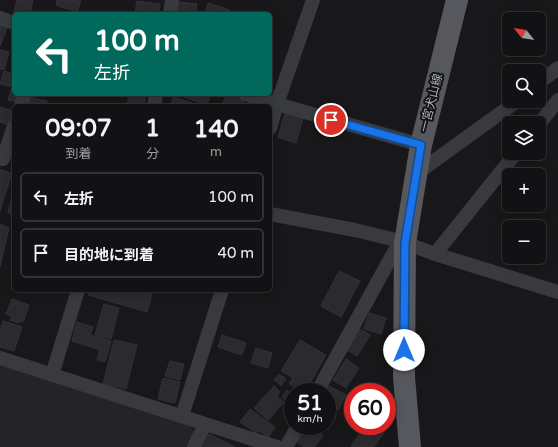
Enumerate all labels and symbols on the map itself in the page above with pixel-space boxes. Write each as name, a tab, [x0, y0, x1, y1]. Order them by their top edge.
north arrow	[502, 12, 546, 56]
street label: 一宮犬山線	[417, 72, 445, 134]
pin	[314, 103, 348, 137]
position arrow	[383, 329, 425, 371]
speed limit sign: 60	[344, 383, 396, 435]

